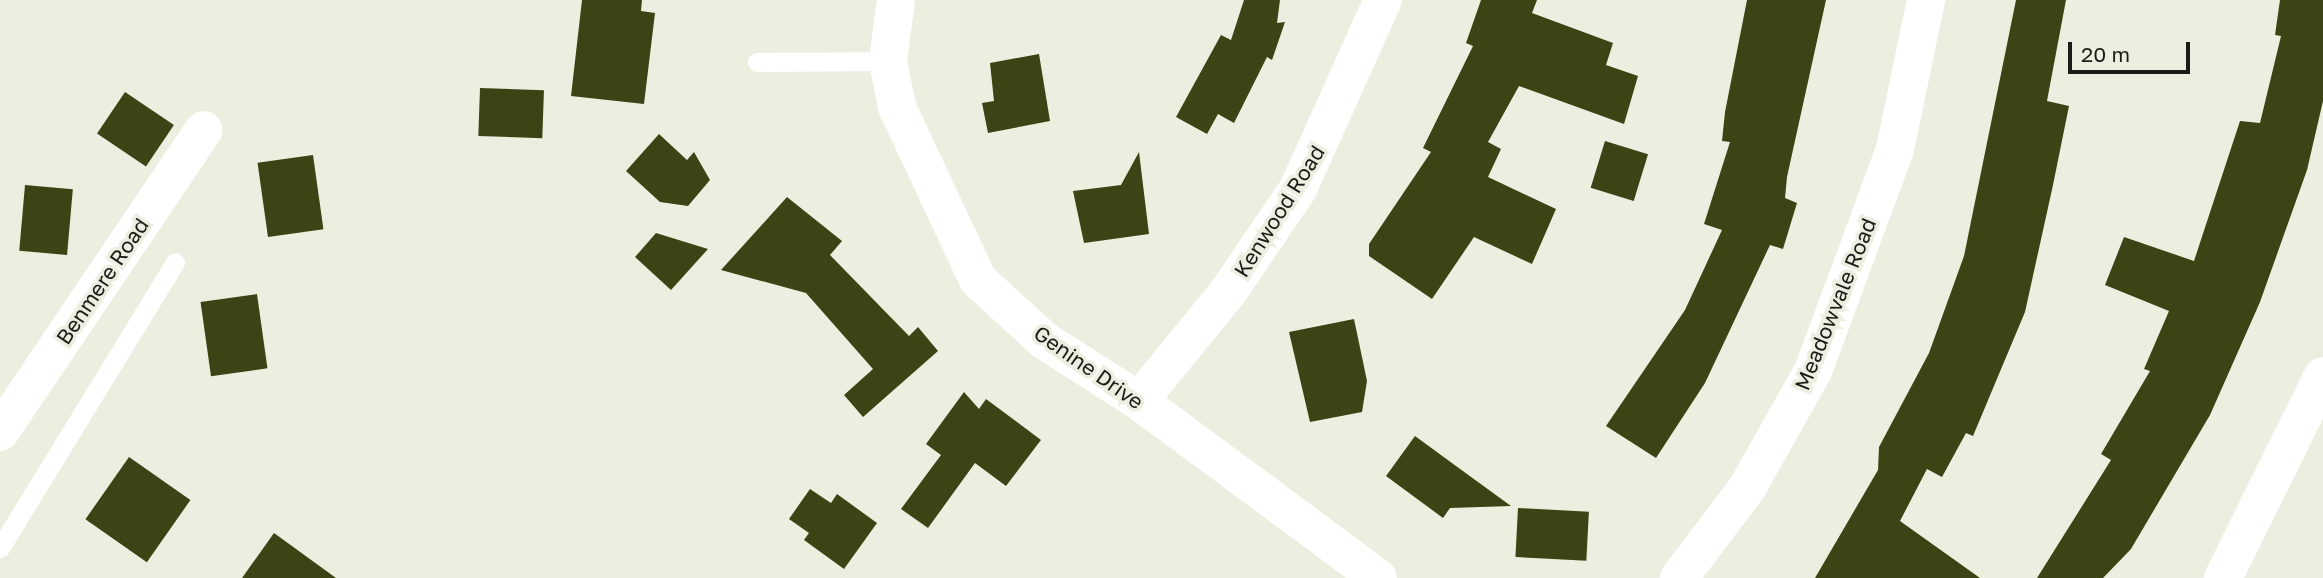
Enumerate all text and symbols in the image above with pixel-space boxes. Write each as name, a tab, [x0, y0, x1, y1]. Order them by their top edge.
scale bar	[2071, 28, 2194, 72]
text: 20 m	[2081, 41, 2130, 67]
street label: Kenwood Road	[1228, 140, 1330, 282]
street label: Benmere Road	[51, 213, 153, 349]
street label: Meadowvale Road	[1789, 214, 1881, 394]
street label: Genine Drive	[1029, 320, 1149, 414]

